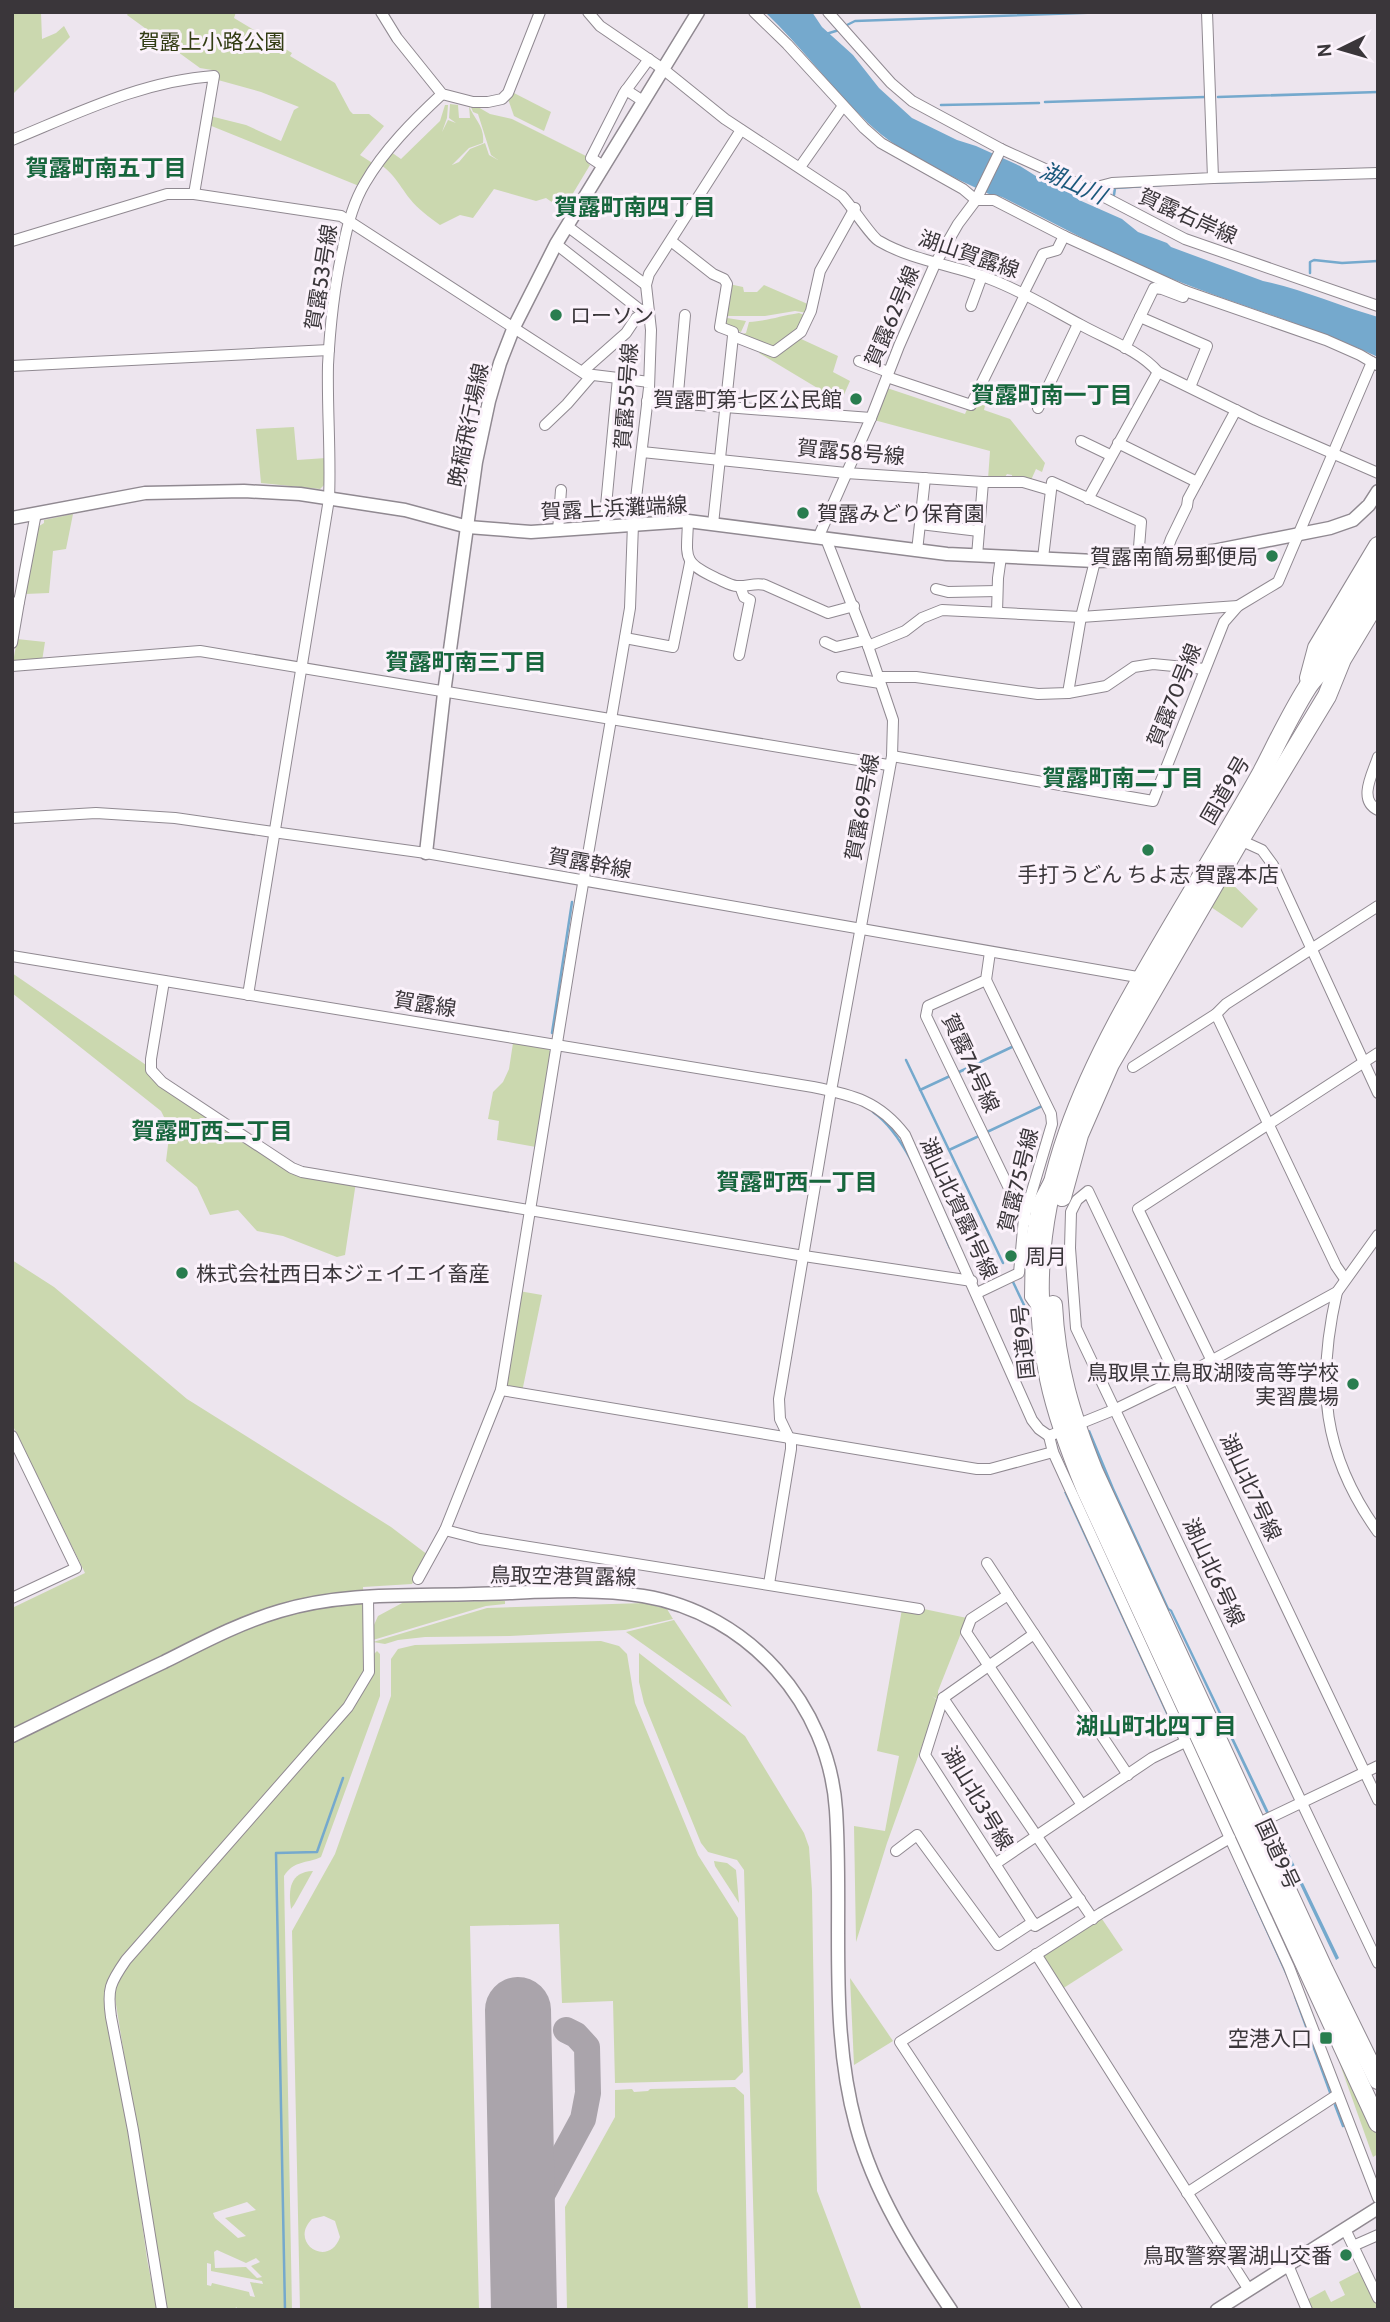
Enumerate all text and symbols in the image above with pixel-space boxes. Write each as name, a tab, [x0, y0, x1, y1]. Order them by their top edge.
north arrow	[1306, 14, 1376, 84]
park label: 賀露上小路公園	[139, 29, 286, 54]
text: N	[1313, 43, 1337, 58]
district label: 賀露町南五丁目	[26, 154, 187, 182]
water label: 湖山川	[1036, 156, 1113, 211]
street label: 賀露右岸線	[1135, 183, 1241, 249]
district label: 賀露町南四丁目	[555, 193, 716, 221]
street label: 賀露53号線	[300, 222, 342, 332]
street label: 湖山賀露線	[915, 225, 1023, 283]
street label: 賀露62号線	[860, 262, 924, 370]
place label: ローソン	[570, 303, 654, 328]
marker: ローソン	[548, 307, 564, 323]
street label: 賀露55号線	[610, 342, 642, 450]
street label: 晩稲飛行場線	[443, 361, 493, 489]
district label: 賀露町南一丁目	[972, 381, 1133, 409]
place label: 賀露町第七区公民館	[653, 387, 842, 412]
marker: 賀露町第七区公民館	[848, 391, 864, 407]
street label: 賀露58号線	[796, 435, 906, 469]
street label: 賀露上浜灘端線	[540, 492, 688, 524]
place label: 賀露みどり保育園	[817, 501, 985, 526]
marker: 賀露みどり保育園	[795, 505, 811, 521]
place label: 賀露南簡易郵便局	[1090, 544, 1258, 569]
marker: 賀露南簡易郵便局	[1264, 548, 1280, 564]
street label: 賀露70号線	[1142, 640, 1206, 750]
district label: 賀露町南三丁目	[386, 648, 547, 676]
street label: 国道9号	[1195, 751, 1255, 829]
street label: 賀露69号線	[840, 752, 884, 862]
district label: 賀露町南二丁目	[1043, 764, 1204, 792]
marker: 手打うどん ちよ志 賀露本店	[1140, 842, 1156, 858]
street label: 賀露幹線	[546, 843, 634, 883]
place label: 手打うどん ちよ志 賀露本店	[1017, 862, 1279, 887]
street label: 賀露線	[392, 987, 458, 1021]
street label: 賀露74号線	[937, 1010, 1005, 1116]
district label: 賀露町西二丁目	[132, 1117, 293, 1145]
street label: 賀露75号線	[993, 1126, 1043, 1234]
street label: 湖山北賀露1号線	[915, 1133, 1003, 1283]
district label: 賀露町西一丁目	[717, 1168, 878, 1196]
place label: 周月	[1025, 1244, 1067, 1269]
marker: 周月	[1003, 1248, 1019, 1264]
place label: 株式会社西日本ジェイエイ畜産	[196, 1261, 490, 1286]
marker: 株式会社西日本ジェイエイ畜産	[174, 1265, 190, 1281]
street label: 国道9号	[1007, 1303, 1039, 1381]
place label: 鳥取県立鳥取湖陵高等学校 実習農場	[1087, 1360, 1339, 1409]
marker: 鳥取県立鳥取湖陵高等学校 実習農場	[1345, 1376, 1361, 1392]
street label: 湖山北7号線	[1215, 1429, 1287, 1545]
street label: 湖山北6号線	[1178, 1514, 1250, 1630]
street label: 鳥取空港賀露線	[489, 1562, 637, 1590]
district label: 湖山町北四丁目	[1076, 1712, 1237, 1740]
street label: 湖山北3号線	[937, 1742, 1019, 1854]
street label: 国道9号	[1251, 1815, 1305, 1893]
place label: 空港入口	[1228, 2026, 1312, 2051]
marker: 空港入口	[1318, 2030, 1334, 2046]
place label: 鳥取警察署湖山交番	[1143, 2243, 1332, 2268]
marker: 鳥取警察署湖山交番	[1338, 2247, 1354, 2263]

